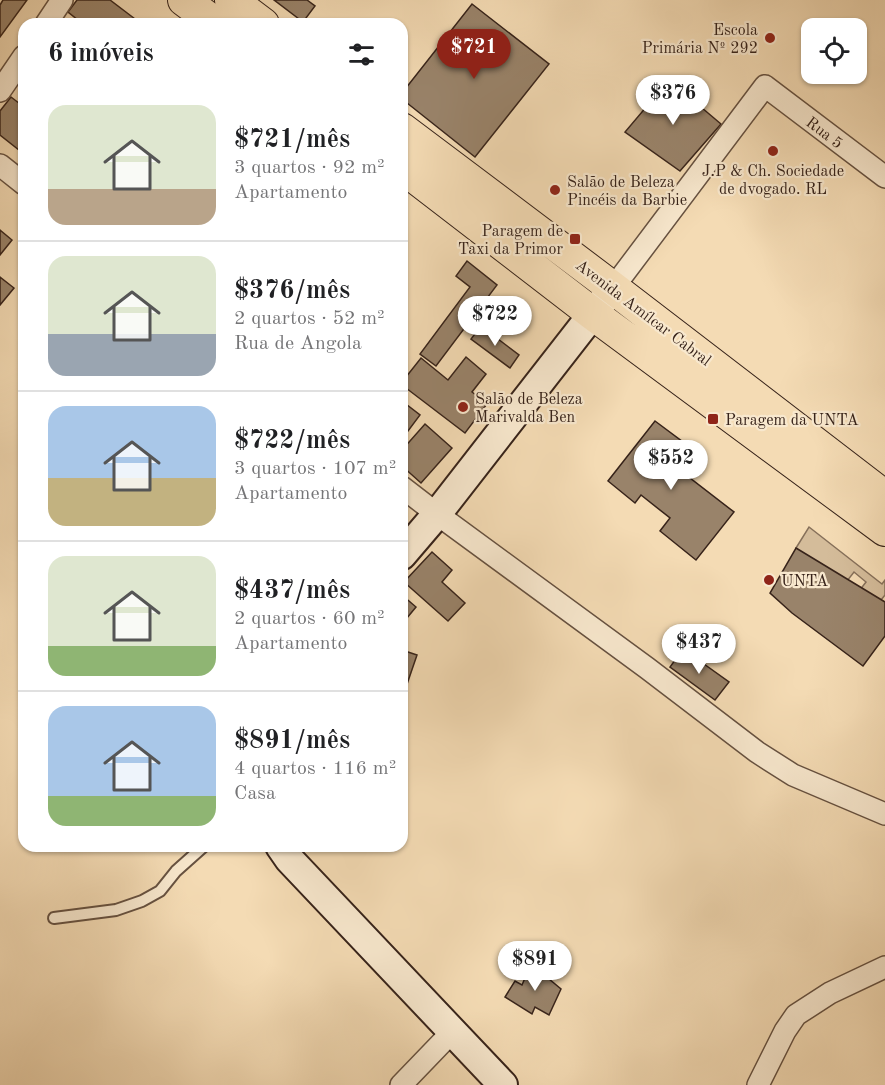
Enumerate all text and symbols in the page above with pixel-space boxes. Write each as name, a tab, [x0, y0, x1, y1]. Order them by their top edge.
map controls	[801, 18, 867, 84]
button: locate	[801, 18, 867, 84]
place label: Escola Primária Nº 292	[642, 23, 758, 57]
pin: $721	[438, 29, 510, 80]
marker: Escola Primária Nº 292	[763, 31, 777, 45]
icon: filters	[345, 38, 378, 71]
text: $721	[451, 38, 497, 58]
text: 6 imóveis	[48, 41, 154, 67]
pin: $376	[637, 75, 709, 126]
text: $376	[650, 84, 696, 104]
street label: Rua 5	[802, 115, 845, 153]
text: $721/mês	[234, 127, 350, 153]
icon: home	[96, 129, 168, 201]
marker: J.P & Ch. Sociedade de dvogado. RL	[766, 144, 780, 158]
text: 3 quartos · 92 m²	[234, 158, 385, 178]
place label: J.P & Ch. Sociedade de dvogado. RL	[702, 164, 844, 198]
place label: Salão de Beleza Pincéis da Barbie	[567, 175, 687, 209]
text: Apartamento	[234, 183, 347, 203]
marker: Salão de Beleza Pincéis da Barbie	[548, 183, 562, 197]
place label: Paragem de Taxi da Primor	[458, 224, 563, 258]
marker: Paragem de Taxi da Primor	[568, 232, 582, 246]
street label: Avenida Amílcar Cabral	[572, 258, 714, 370]
text: $376/mês	[234, 278, 350, 304]
icon: home	[96, 280, 168, 352]
pin: $722	[459, 296, 531, 347]
text: $722	[472, 305, 518, 325]
text: 2 quartos · 52 m²	[234, 309, 385, 329]
text: Rua de Angola	[234, 334, 362, 354]
place label: Salão de Beleza Marivalda Ben	[475, 392, 583, 426]
marker: Salão de Beleza Marivalda Ben	[456, 400, 470, 414]
marker: Paragem da UNTA	[706, 412, 720, 426]
place label: Paragem da UNTA	[725, 413, 859, 429]
text: $722/mês	[234, 428, 350, 454]
icon: home	[96, 430, 168, 502]
pin: $552	[635, 440, 707, 491]
text: $552	[648, 449, 694, 469]
text: 3 quartos · 107 m²	[234, 459, 396, 479]
text: Apartamento	[234, 484, 347, 504]
marker: UNTA	[762, 573, 776, 587]
place label: UNTA	[781, 574, 828, 590]
text: $437/mês	[234, 578, 350, 604]
icon: home	[96, 580, 168, 652]
text: 2 quartos · 60 m²	[234, 609, 385, 629]
pin: $437	[663, 624, 735, 675]
text: $437	[676, 633, 722, 653]
text: Apartamento	[234, 634, 347, 654]
text: $891/mês	[234, 728, 350, 754]
icon: home	[96, 730, 168, 802]
text: 4 quartos · 116 m²	[234, 759, 396, 779]
text: Casa	[234, 784, 276, 804]
pin: $891	[499, 941, 571, 992]
text: $891	[512, 950, 558, 970]

